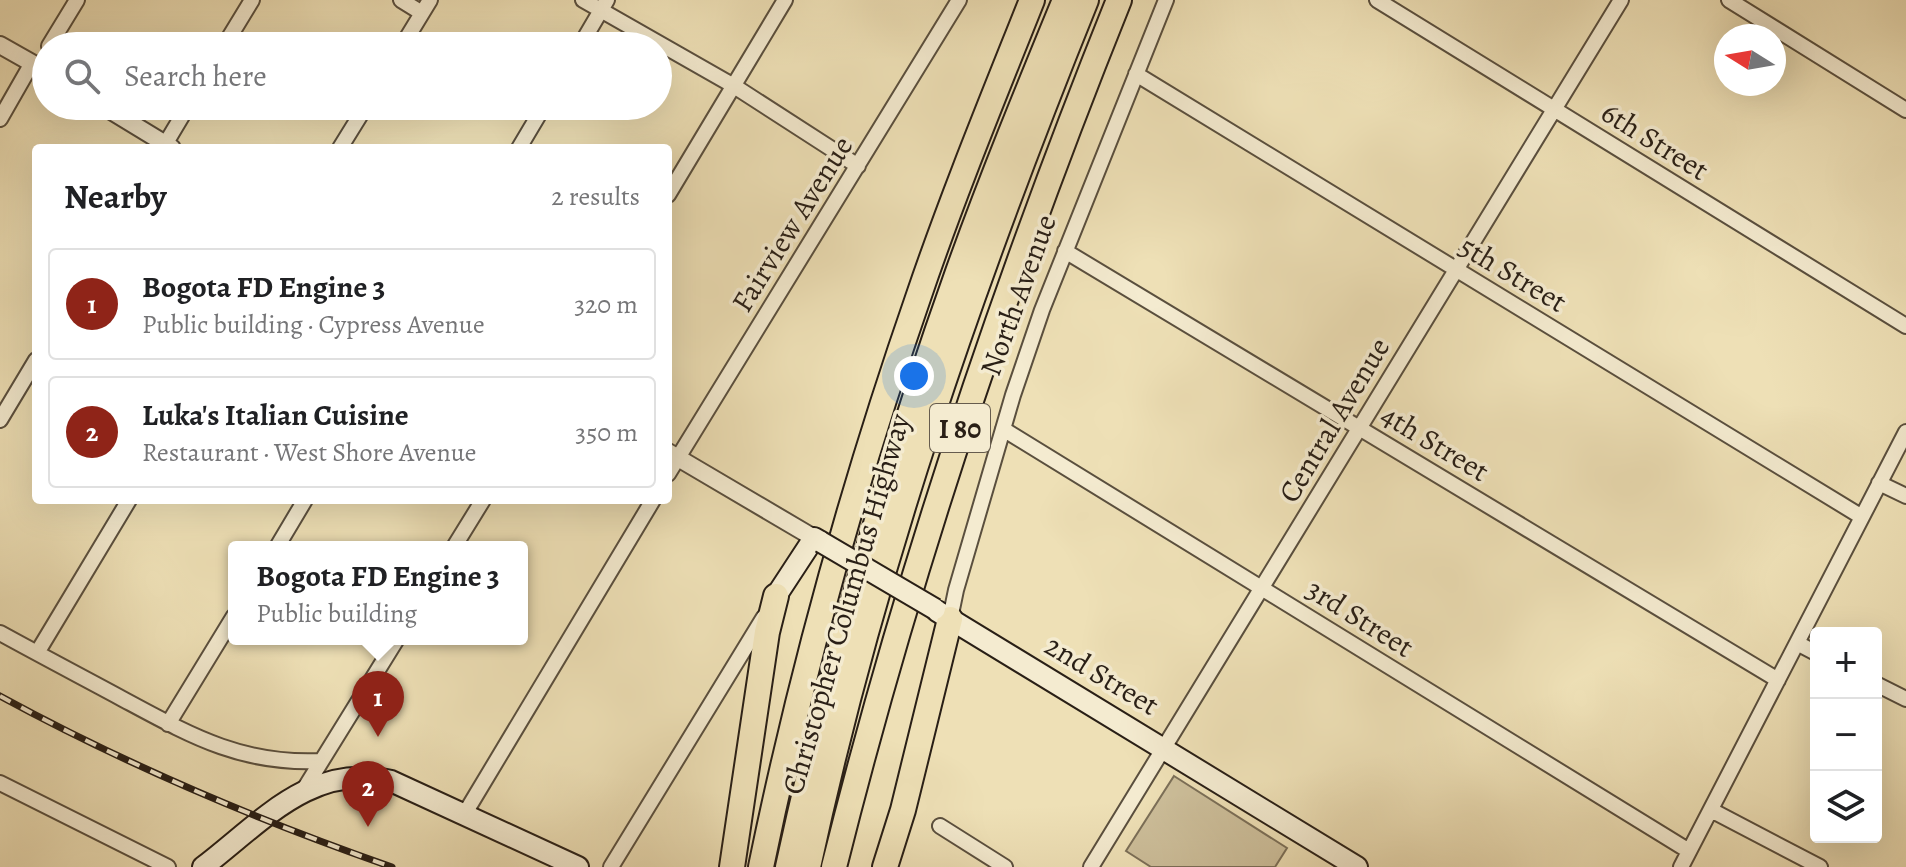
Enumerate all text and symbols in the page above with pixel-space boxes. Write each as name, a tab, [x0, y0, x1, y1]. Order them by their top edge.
north arrow	[1714, 24, 1786, 96]
search box	[32, 32, 672, 120]
icon: search	[60, 54, 104, 98]
text: Search here	[124, 56, 267, 96]
street label: 6th Street	[1594, 92, 1716, 190]
street label: Fairview Avenue	[722, 129, 862, 319]
text: Nearby	[64, 173, 167, 220]
text: 2 results	[551, 179, 640, 214]
street label: North Avenue	[970, 209, 1066, 381]
street label: 5th Street	[1452, 226, 1574, 322]
text: Bogota FD Engine 3	[142, 267, 385, 307]
text: 1	[87, 287, 97, 322]
text: 320 m	[574, 287, 638, 322]
text: Public building · Cypress Avenue	[142, 307, 485, 342]
street label: Central Avenue	[1269, 330, 1399, 510]
your location	[894, 356, 934, 396]
text: Luka's Italian Cuisine	[142, 395, 409, 435]
street label: 4th Street	[1374, 395, 1496, 491]
road number: I 80	[930, 404, 990, 452]
street label: Christopher Columbus Highway	[772, 408, 920, 799]
text: 2	[86, 415, 98, 450]
text: 350 m	[575, 415, 638, 450]
text: Restaurant · West Shore Avenue	[142, 435, 476, 470]
popup	[228, 541, 528, 645]
text: Bogota FD Engine 3	[256, 556, 500, 596]
street label: 3rd Street	[1299, 569, 1421, 667]
text: Public building	[256, 596, 417, 631]
street label: 2nd Street	[1037, 625, 1167, 725]
map controls	[1810, 627, 1882, 843]
button: +	[1810, 627, 1882, 699]
pin: 1	[352, 671, 404, 737]
button: −	[1810, 699, 1882, 771]
pin: 2	[342, 761, 394, 827]
button: layers	[1810, 771, 1882, 843]

